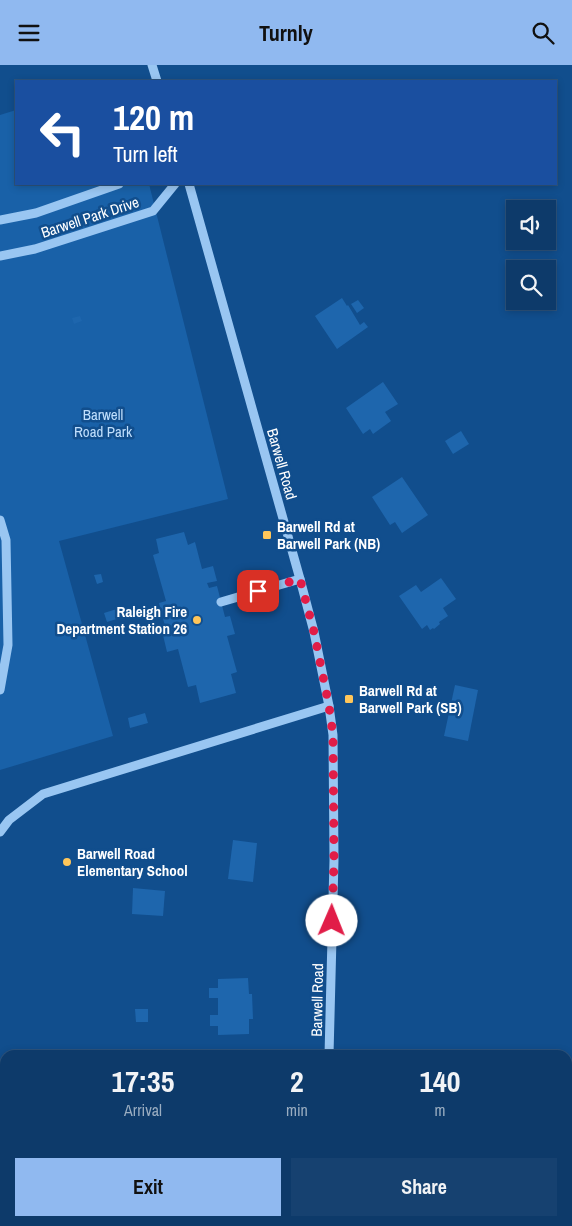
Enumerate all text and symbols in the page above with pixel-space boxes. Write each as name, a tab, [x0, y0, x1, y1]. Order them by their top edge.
text: Turnly	[259, 18, 313, 48]
icon: menu	[15, 19, 43, 47]
icon: search	[529, 19, 557, 47]
text: 120 m	[113, 94, 194, 141]
icon: left	[30, 100, 95, 165]
text: Turn left	[113, 139, 178, 169]
street label: Barwell Park Drive	[38, 191, 142, 243]
map controls	[506, 200, 556, 310]
button: sound	[506, 200, 556, 250]
button: search	[506, 260, 556, 310]
park label: Barwell Road Park	[74, 404, 133, 442]
street label: Barwell Road	[262, 426, 302, 502]
place label: Barwell Rd at Barwell Park (NB)	[277, 516, 380, 554]
marker: Barwell Rd at Barwell Park (NB)	[261, 529, 273, 541]
pin	[237, 570, 279, 612]
icon: arrive	[244, 577, 272, 605]
place label: Raleigh Fire Department Station 26	[56, 601, 187, 639]
marker: Raleigh Fire Department Station 26	[191, 614, 203, 626]
place label: Barwell Rd at Barwell Park (SB)	[359, 680, 462, 718]
marker: Barwell Rd at Barwell Park (SB)	[343, 693, 355, 705]
place label: Barwell Road Elementary School	[77, 843, 188, 881]
marker: Barwell Road Elementary School	[61, 856, 73, 868]
position arrow	[305, 894, 357, 946]
street label: Barwell Road	[306, 963, 328, 1037]
text: 17:35	[112, 1061, 174, 1101]
text: 2	[290, 1061, 304, 1101]
text: 140	[419, 1061, 460, 1101]
text: Arrival	[124, 1099, 162, 1121]
text: min	[286, 1099, 308, 1121]
text: m	[434, 1099, 445, 1121]
button: Exit	[15, 1158, 281, 1216]
button: Share	[291, 1158, 557, 1216]

